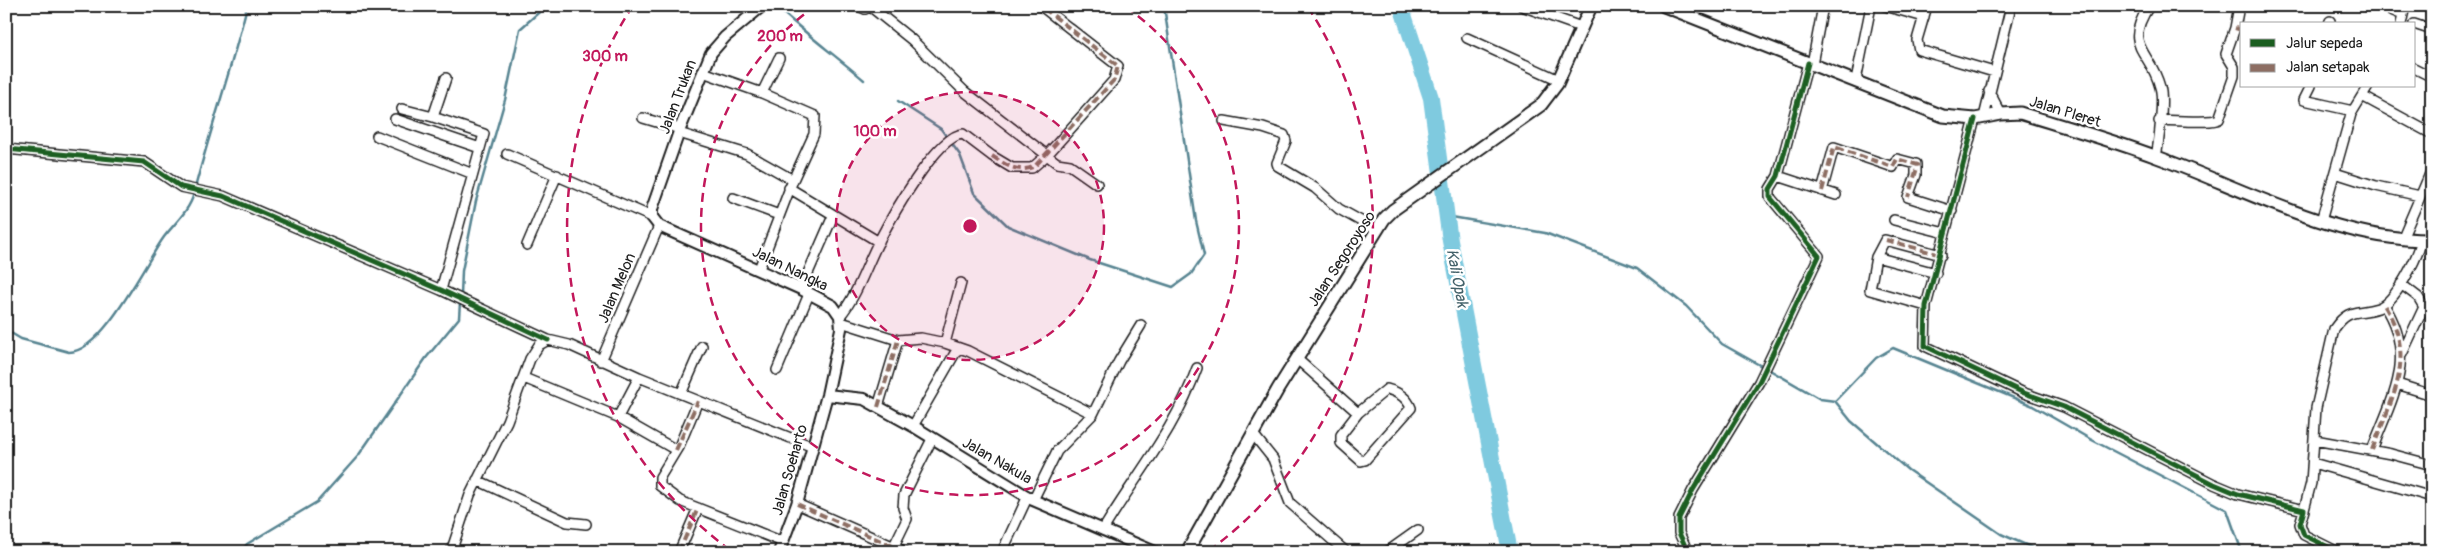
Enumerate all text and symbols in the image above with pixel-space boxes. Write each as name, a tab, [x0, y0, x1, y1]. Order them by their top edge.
legend	[2240, 22, 2416, 88]
text: 200 m	[757, 27, 803, 46]
text: Jalur sepeda	[2286, 34, 2363, 53]
text: 300 m	[582, 47, 628, 66]
street label: Jalan Trukan	[655, 57, 701, 137]
text: Jalan setapak	[2286, 58, 2370, 77]
street label: Jalan Pleret	[2027, 92, 2104, 132]
text: 100 m	[854, 122, 896, 141]
street label: Jalan Segoroyoso	[1304, 208, 1380, 310]
centre of rings	[961, 217, 979, 235]
street label: Jalan Nangka	[749, 243, 831, 296]
water label: Kali Opak	[1442, 247, 1473, 310]
street label: Jalan Melon	[594, 250, 640, 326]
street label: Jalan Soeharto	[768, 422, 812, 518]
street label: Jalan Nakula	[959, 433, 1035, 489]

